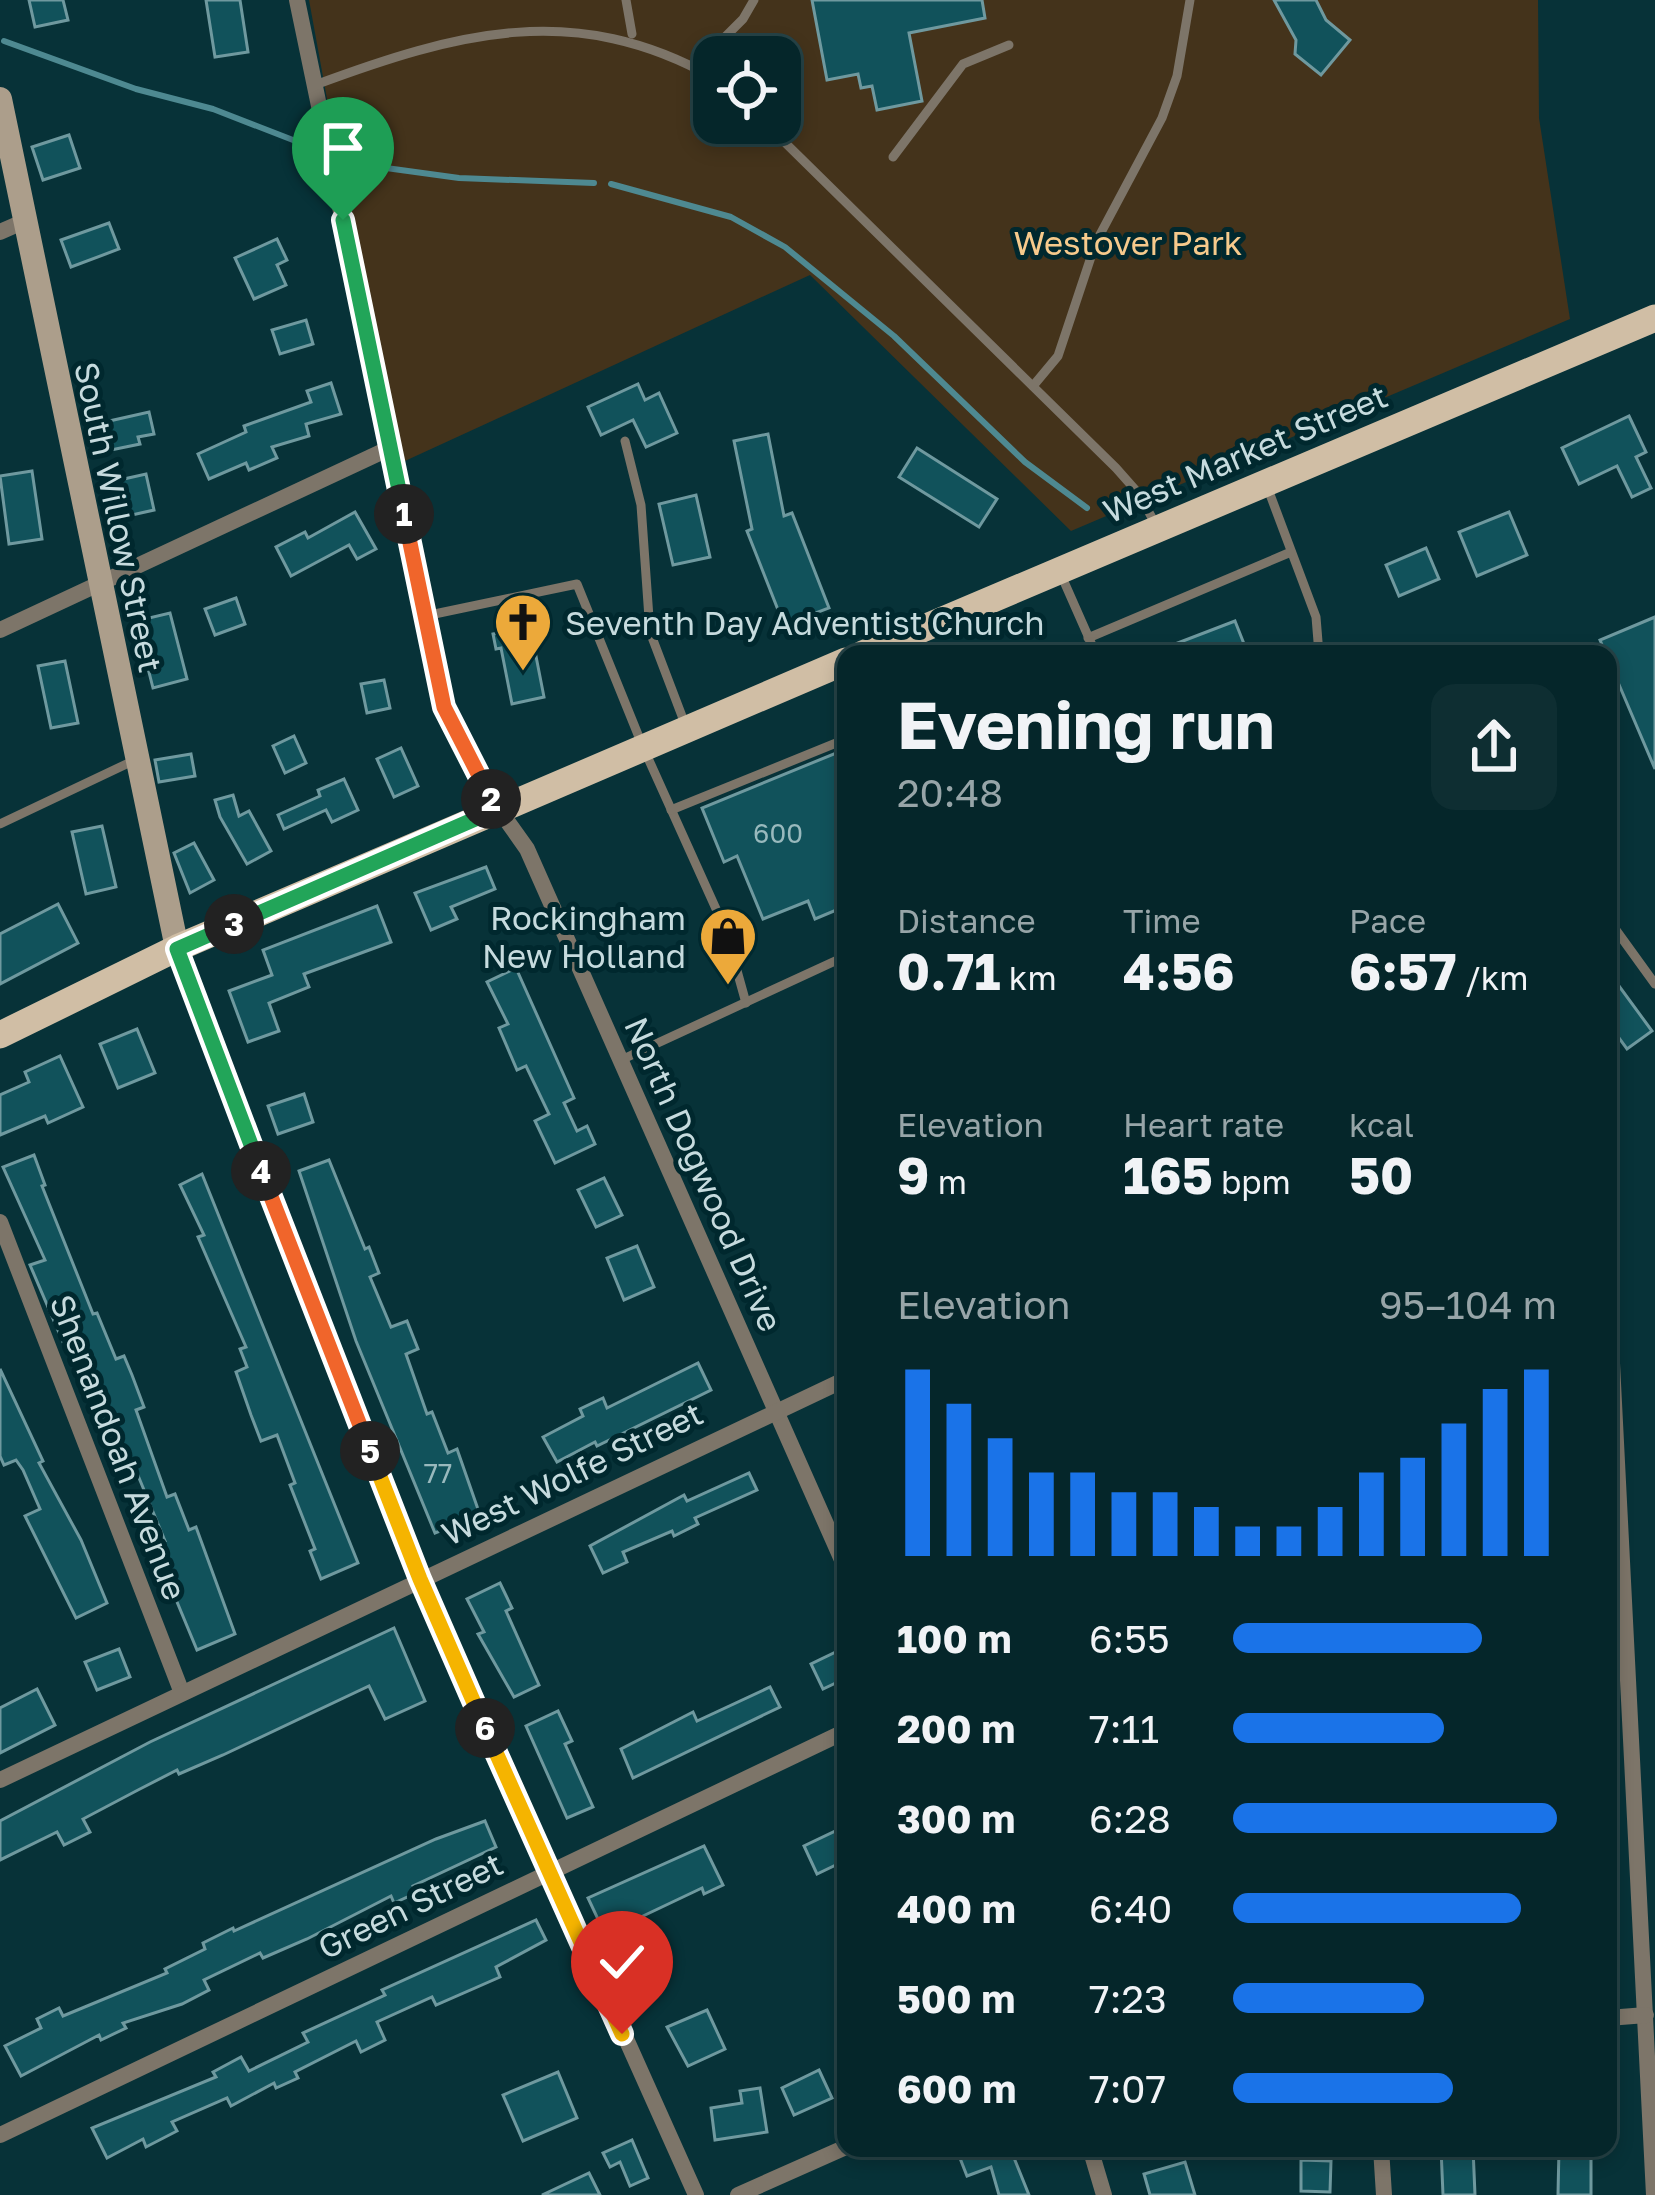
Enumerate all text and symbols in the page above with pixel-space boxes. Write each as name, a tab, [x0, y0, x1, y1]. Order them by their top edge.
map controls	[693, 36, 801, 144]
button: locate	[693, 36, 801, 144]
pin	[292, 97, 394, 220]
icon: arrive	[310, 115, 376, 181]
park label: Westover Park	[1014, 223, 1242, 262]
street label: South Willow Street	[67, 358, 171, 676]
street label: West Market Street	[1097, 376, 1393, 530]
pin: 1	[374, 484, 434, 544]
text: 1	[396, 494, 413, 533]
church icon: Seventh Day Adventist Church	[492, 591, 554, 673]
place label: Seventh Day Adventist Church	[565, 603, 1045, 642]
text: Evening run	[897, 684, 1275, 764]
button: share	[1431, 684, 1557, 810]
pin: 2	[461, 769, 521, 829]
text: 20:48	[897, 769, 1003, 816]
text: 2	[481, 779, 501, 818]
house number: 600	[753, 817, 803, 849]
pin: 3	[204, 894, 264, 954]
place label: Rockingham New Holland	[482, 898, 686, 975]
text: Distance	[897, 901, 1036, 940]
text: Time	[1123, 901, 1201, 940]
text: Pace	[1349, 901, 1426, 940]
text: 3	[224, 904, 244, 943]
shop icon: Rockingham New Holland	[697, 905, 759, 987]
text: 0.71	[897, 940, 1001, 1001]
text: 4:56	[1123, 940, 1235, 1001]
text: 6:57	[1349, 940, 1457, 1001]
text: km	[1001, 958, 1057, 997]
text: /km	[1457, 958, 1529, 997]
street label: North Dogwood Drive	[617, 1011, 791, 1337]
text: Elevation	[897, 1105, 1044, 1144]
text: Heart rate	[1123, 1105, 1284, 1144]
text: kcal	[1349, 1105, 1414, 1144]
pin: 4	[231, 1141, 291, 1201]
text: 9	[897, 1144, 929, 1205]
text: 165	[1123, 1144, 1213, 1205]
text: 50	[1349, 1144, 1413, 1205]
text: 4	[251, 1151, 271, 1190]
text: m	[929, 1162, 967, 1201]
text: bpm	[1213, 1162, 1291, 1201]
text: Elevation	[897, 1281, 1070, 1328]
text: 95–104 m	[1379, 1281, 1557, 1328]
street label: Shenandoah Avenue	[43, 1289, 195, 1605]
street label: West Wolfe Street	[435, 1393, 709, 1553]
pin: 5	[340, 1421, 400, 1481]
text: 5	[360, 1431, 380, 1470]
house number: 77	[424, 1457, 452, 1489]
text: 100 m	[897, 1615, 1012, 1662]
text: 6:55	[1089, 1615, 1170, 1662]
pin: 6	[455, 1698, 515, 1758]
text: 200 m	[897, 1705, 1015, 1752]
text: 7:11	[1089, 1705, 1159, 1752]
text: 6	[475, 1708, 495, 1747]
text: 300 m	[897, 1795, 1015, 1842]
text: 6:28	[1089, 1795, 1171, 1842]
street label: Green Street	[311, 1844, 509, 1966]
text: 400 m	[897, 1885, 1016, 1932]
text: 6:40	[1089, 1885, 1172, 1932]
pin	[571, 1911, 673, 2034]
icon: check	[589, 1929, 655, 1995]
text: 500 m	[897, 1975, 1015, 2022]
text: 7:23	[1089, 1975, 1167, 2022]
text: 600 m	[897, 2065, 1016, 2112]
text: 7:07	[1089, 2065, 1166, 2112]

